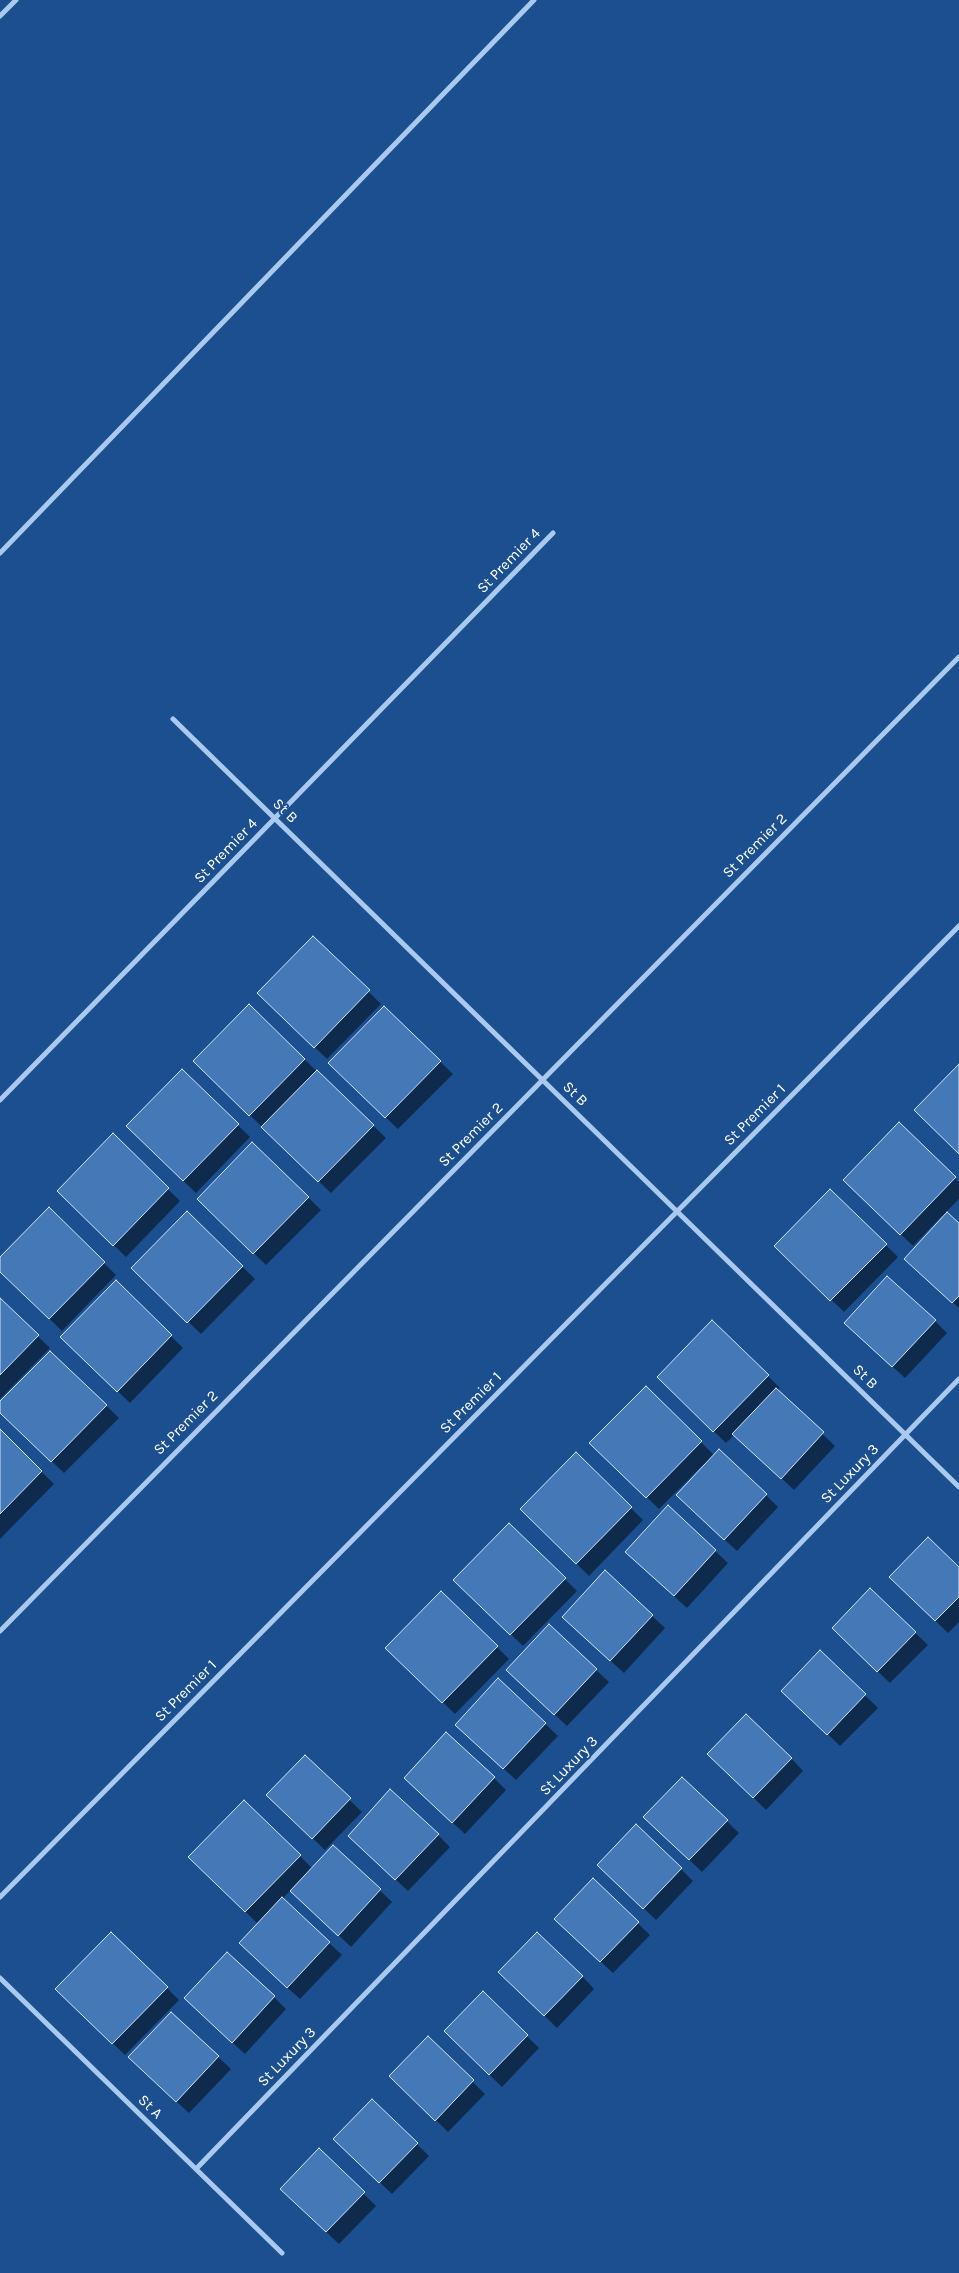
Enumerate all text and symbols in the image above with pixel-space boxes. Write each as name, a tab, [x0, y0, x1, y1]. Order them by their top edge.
street label: St Premier 4	[474, 525, 544, 597]
street label: St B	[269, 795, 301, 827]
street label: St Premier 2	[719, 810, 791, 882]
street label: St Premier 4	[191, 815, 261, 887]
street label: St B	[559, 1078, 591, 1110]
street label: St Premier 1	[720, 1080, 790, 1150]
street label: St Premier 2	[435, 1099, 507, 1171]
street label: St B	[849, 1361, 881, 1393]
street label: St Premier 1	[436, 1368, 506, 1438]
street label: St Premier 2	[150, 1387, 222, 1459]
street label: St Luxury 3	[817, 1440, 883, 1508]
street label: St Premier 1	[151, 1656, 221, 1726]
street label: St Luxury 3	[536, 1732, 602, 1800]
street label: St Luxury 3	[254, 2023, 320, 2091]
street label: St A	[134, 2091, 166, 2123]

